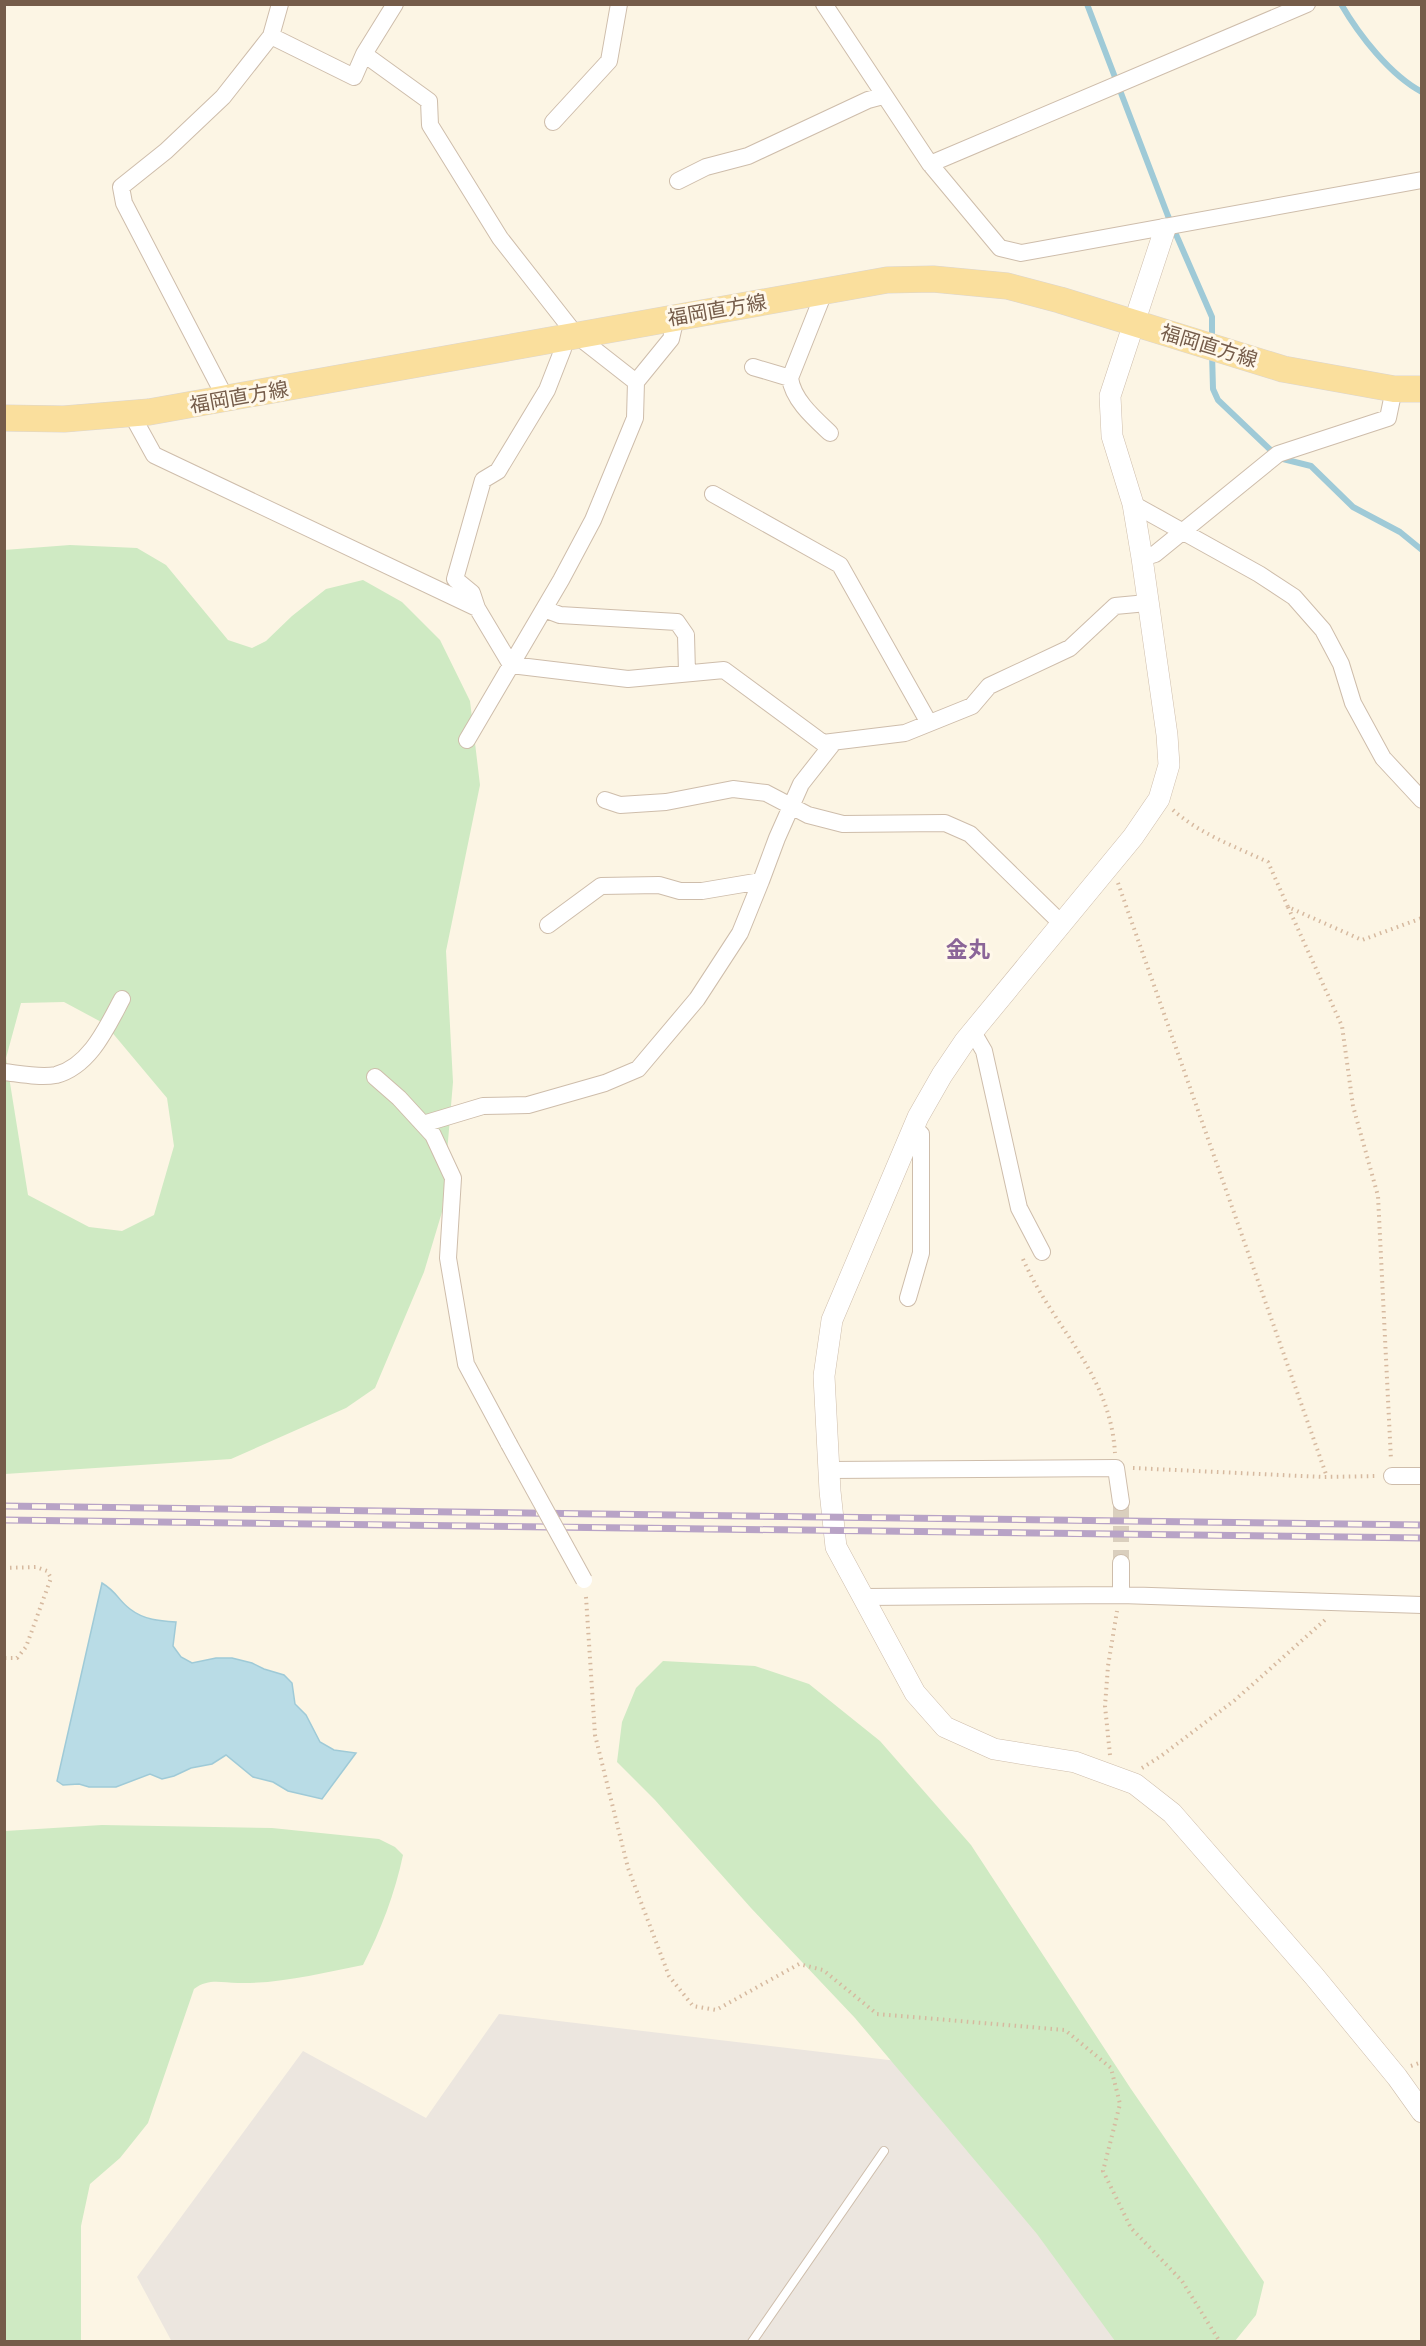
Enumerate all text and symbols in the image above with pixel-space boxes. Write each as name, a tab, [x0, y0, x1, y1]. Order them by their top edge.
street label: 福岡直方線	[666, 289, 768, 331]
street label: 福岡直方線	[1158, 320, 1260, 372]
street label: 福岡直方線	[188, 376, 290, 418]
district label: 金丸	[946, 937, 990, 962]

